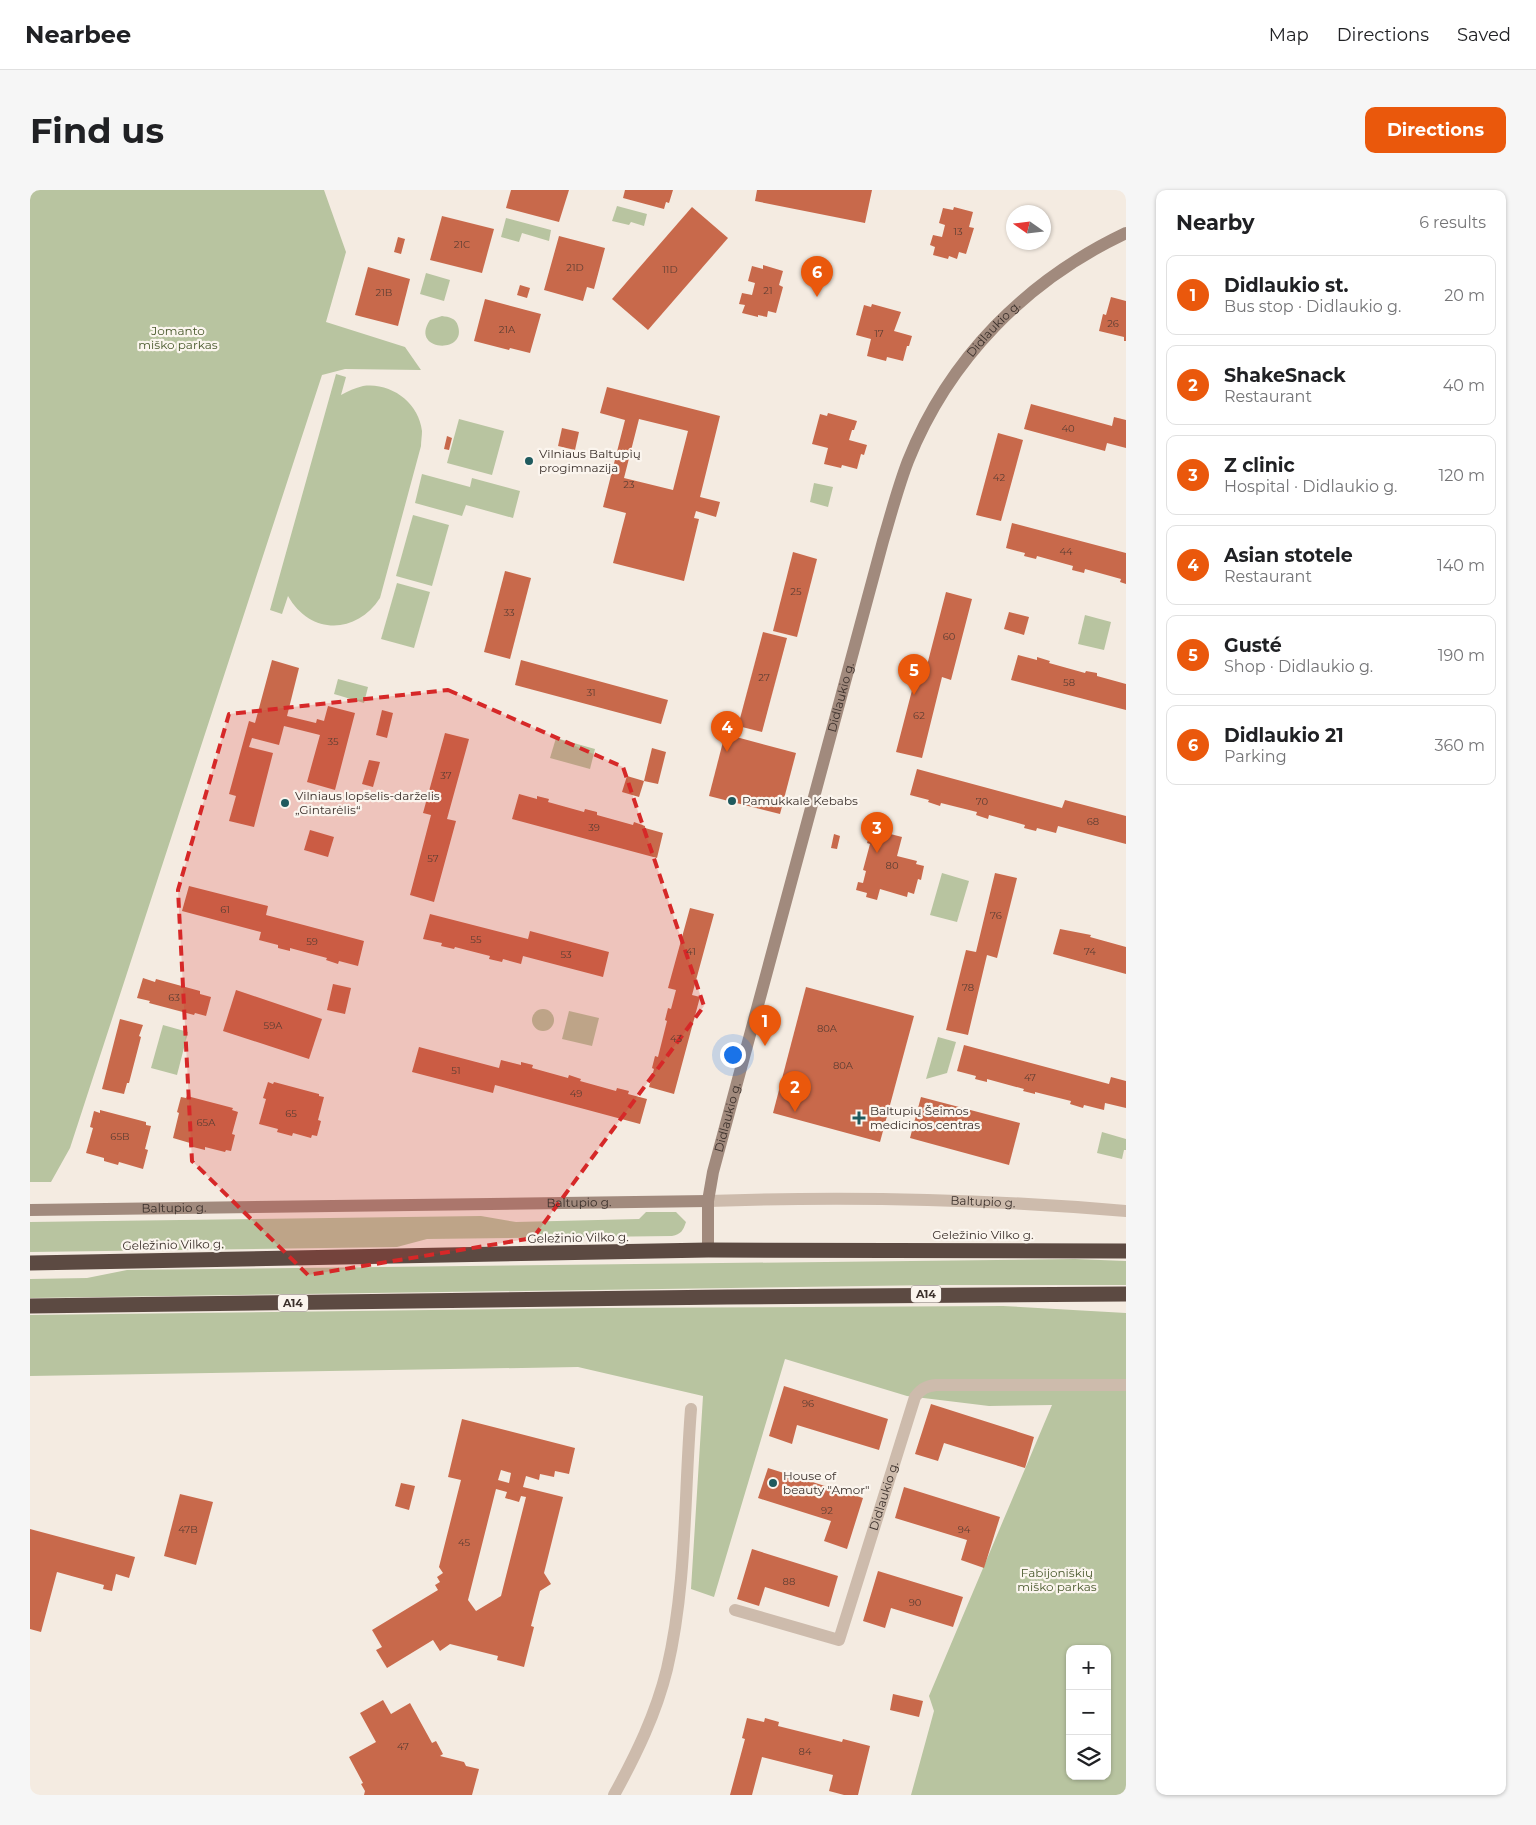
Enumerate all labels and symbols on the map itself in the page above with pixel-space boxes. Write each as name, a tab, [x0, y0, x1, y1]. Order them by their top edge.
north arrow	[1006, 205, 1051, 250]
house number: 13	[953, 225, 963, 238]
house number: 21C	[454, 238, 470, 251]
pin: 6	[801, 256, 833, 297]
house number: 21D	[566, 261, 584, 274]
house number: 11D	[662, 263, 678, 276]
house number: 21	[763, 284, 773, 297]
house number: 21B	[376, 286, 392, 299]
street label: Didlaukio g.	[963, 298, 1023, 360]
house number: 26	[1107, 317, 1119, 330]
park label: Jomanto miško parkas	[138, 323, 218, 352]
house number: 21A	[499, 323, 516, 336]
house number: 17	[874, 327, 884, 340]
house number: 40	[1061, 422, 1075, 435]
place label: Vilniaus Baltupių progimnazija	[539, 446, 641, 475]
marker: Vilniaus Baltupių progimnazija	[523, 455, 535, 467]
house number: 42	[993, 471, 1005, 484]
house number: 23	[623, 478, 635, 491]
house number: 44	[1059, 545, 1073, 558]
house number: 25	[790, 585, 802, 598]
house number: 33	[503, 606, 515, 619]
house number: 60	[943, 630, 956, 643]
pin: 5	[898, 654, 930, 695]
street label: Didlaukio g.	[824, 661, 857, 734]
house number: 27	[758, 671, 770, 684]
house number: 58	[1063, 676, 1075, 689]
house number: 31	[586, 686, 596, 699]
house number: 62	[913, 709, 925, 722]
pin: 4	[711, 711, 743, 752]
house number: 35	[327, 735, 339, 748]
house number: 37	[440, 769, 452, 782]
place label: Vilniaus lopšelis-darželis „Gintarėlis“	[295, 788, 440, 817]
place label: Pamukkale Kebabs	[742, 793, 858, 808]
marker: Pamukkale Kebabs	[726, 795, 738, 807]
house number: 70	[976, 795, 989, 808]
marker: Vilniaus lopšelis-darželis „Gintarėlis“	[279, 797, 291, 809]
pin: 3	[861, 812, 893, 853]
house number: 68	[1087, 815, 1099, 828]
house number: 39	[588, 821, 600, 834]
house number: 57	[427, 852, 439, 865]
house number: 80	[886, 859, 899, 872]
house number: 61	[220, 903, 230, 916]
house number: 76	[990, 909, 1002, 922]
house number: 55	[470, 933, 482, 946]
house number: 59	[306, 935, 318, 948]
house number: 41	[686, 945, 696, 958]
house number: 74	[1084, 945, 1096, 958]
house number: 53	[560, 948, 572, 961]
house number: 78	[962, 981, 974, 994]
house number: 63	[168, 991, 180, 1004]
pin: 1	[749, 1005, 781, 1046]
house number: 59A	[264, 1019, 283, 1032]
house number: 80A	[817, 1022, 838, 1035]
house number: 43	[670, 1032, 682, 1045]
your location	[720, 1042, 746, 1068]
house number: 80A	[833, 1059, 854, 1072]
house number: 51	[451, 1064, 461, 1077]
pin: 2	[779, 1071, 811, 1112]
house number: 47	[1024, 1071, 1036, 1084]
street label: Didlaukio g.	[711, 1081, 744, 1154]
house number: 49	[570, 1087, 582, 1100]
place label: Baltupių Šeimos medicinos centras	[870, 1103, 980, 1132]
house number: 65	[285, 1107, 297, 1120]
marker: Baltupių Šeimos medicinos centras	[852, 1111, 866, 1125]
house number: 65A	[197, 1116, 216, 1129]
house number: 65B	[110, 1130, 130, 1143]
street label: Baltupio g.	[950, 1193, 1016, 1210]
street label: Baltupio g.	[546, 1194, 612, 1210]
street label: Baltupio g.	[141, 1200, 207, 1216]
street label: Geležinio Vilko g.	[932, 1227, 1034, 1242]
street label: Geležinio Vilko g.	[527, 1229, 629, 1246]
street label: Geležinio Vilko g.	[122, 1236, 224, 1253]
road number: A14	[911, 1286, 941, 1302]
road number: A14	[278, 1294, 308, 1312]
house number: 96	[802, 1397, 814, 1410]
street label: Didlaukio g.	[866, 1460, 901, 1532]
place label: House of beauty "Amor"	[783, 1468, 870, 1497]
marker: House of beauty "Amor"	[767, 1477, 779, 1489]
house number: 92	[821, 1504, 833, 1517]
house number: 47B	[178, 1523, 198, 1536]
house number: 94	[958, 1523, 971, 1536]
house number: 45	[458, 1536, 470, 1549]
park label: Fabijoniškių miško parkas	[1017, 1565, 1097, 1594]
house number: 88	[783, 1575, 795, 1588]
house number: 90	[909, 1596, 922, 1609]
house number: 47	[397, 1740, 409, 1753]
house number: 84	[799, 1745, 812, 1758]

